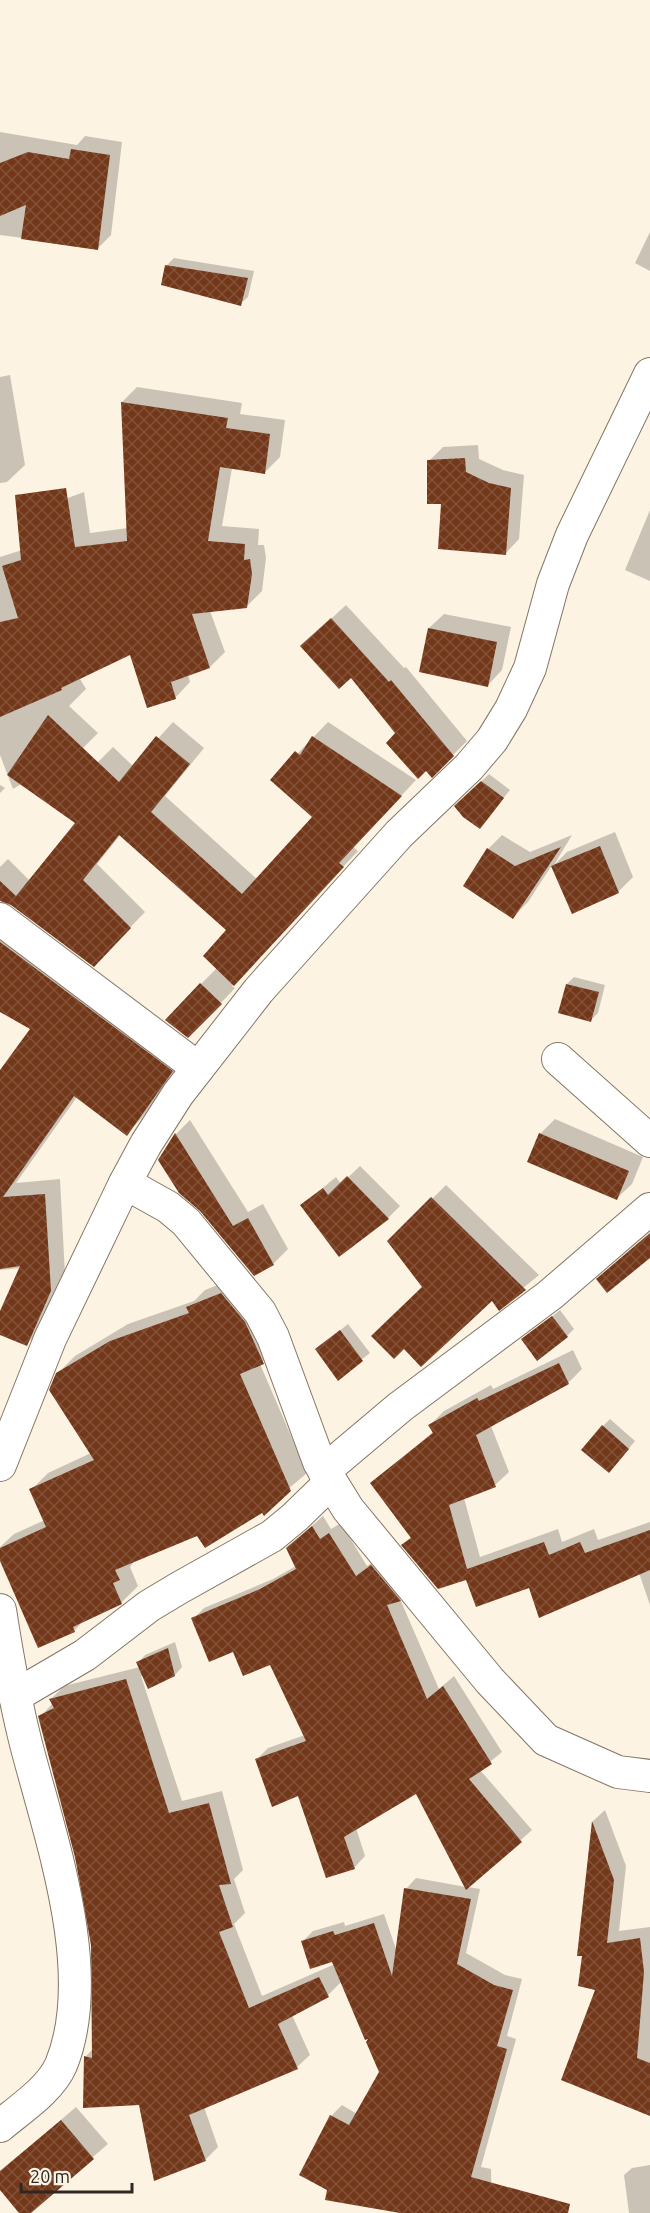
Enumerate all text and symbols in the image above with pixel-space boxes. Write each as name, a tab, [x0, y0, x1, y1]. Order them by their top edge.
scale bar	[21, 2156, 132, 2194]
text: 20 m	[30, 2166, 70, 2186]

